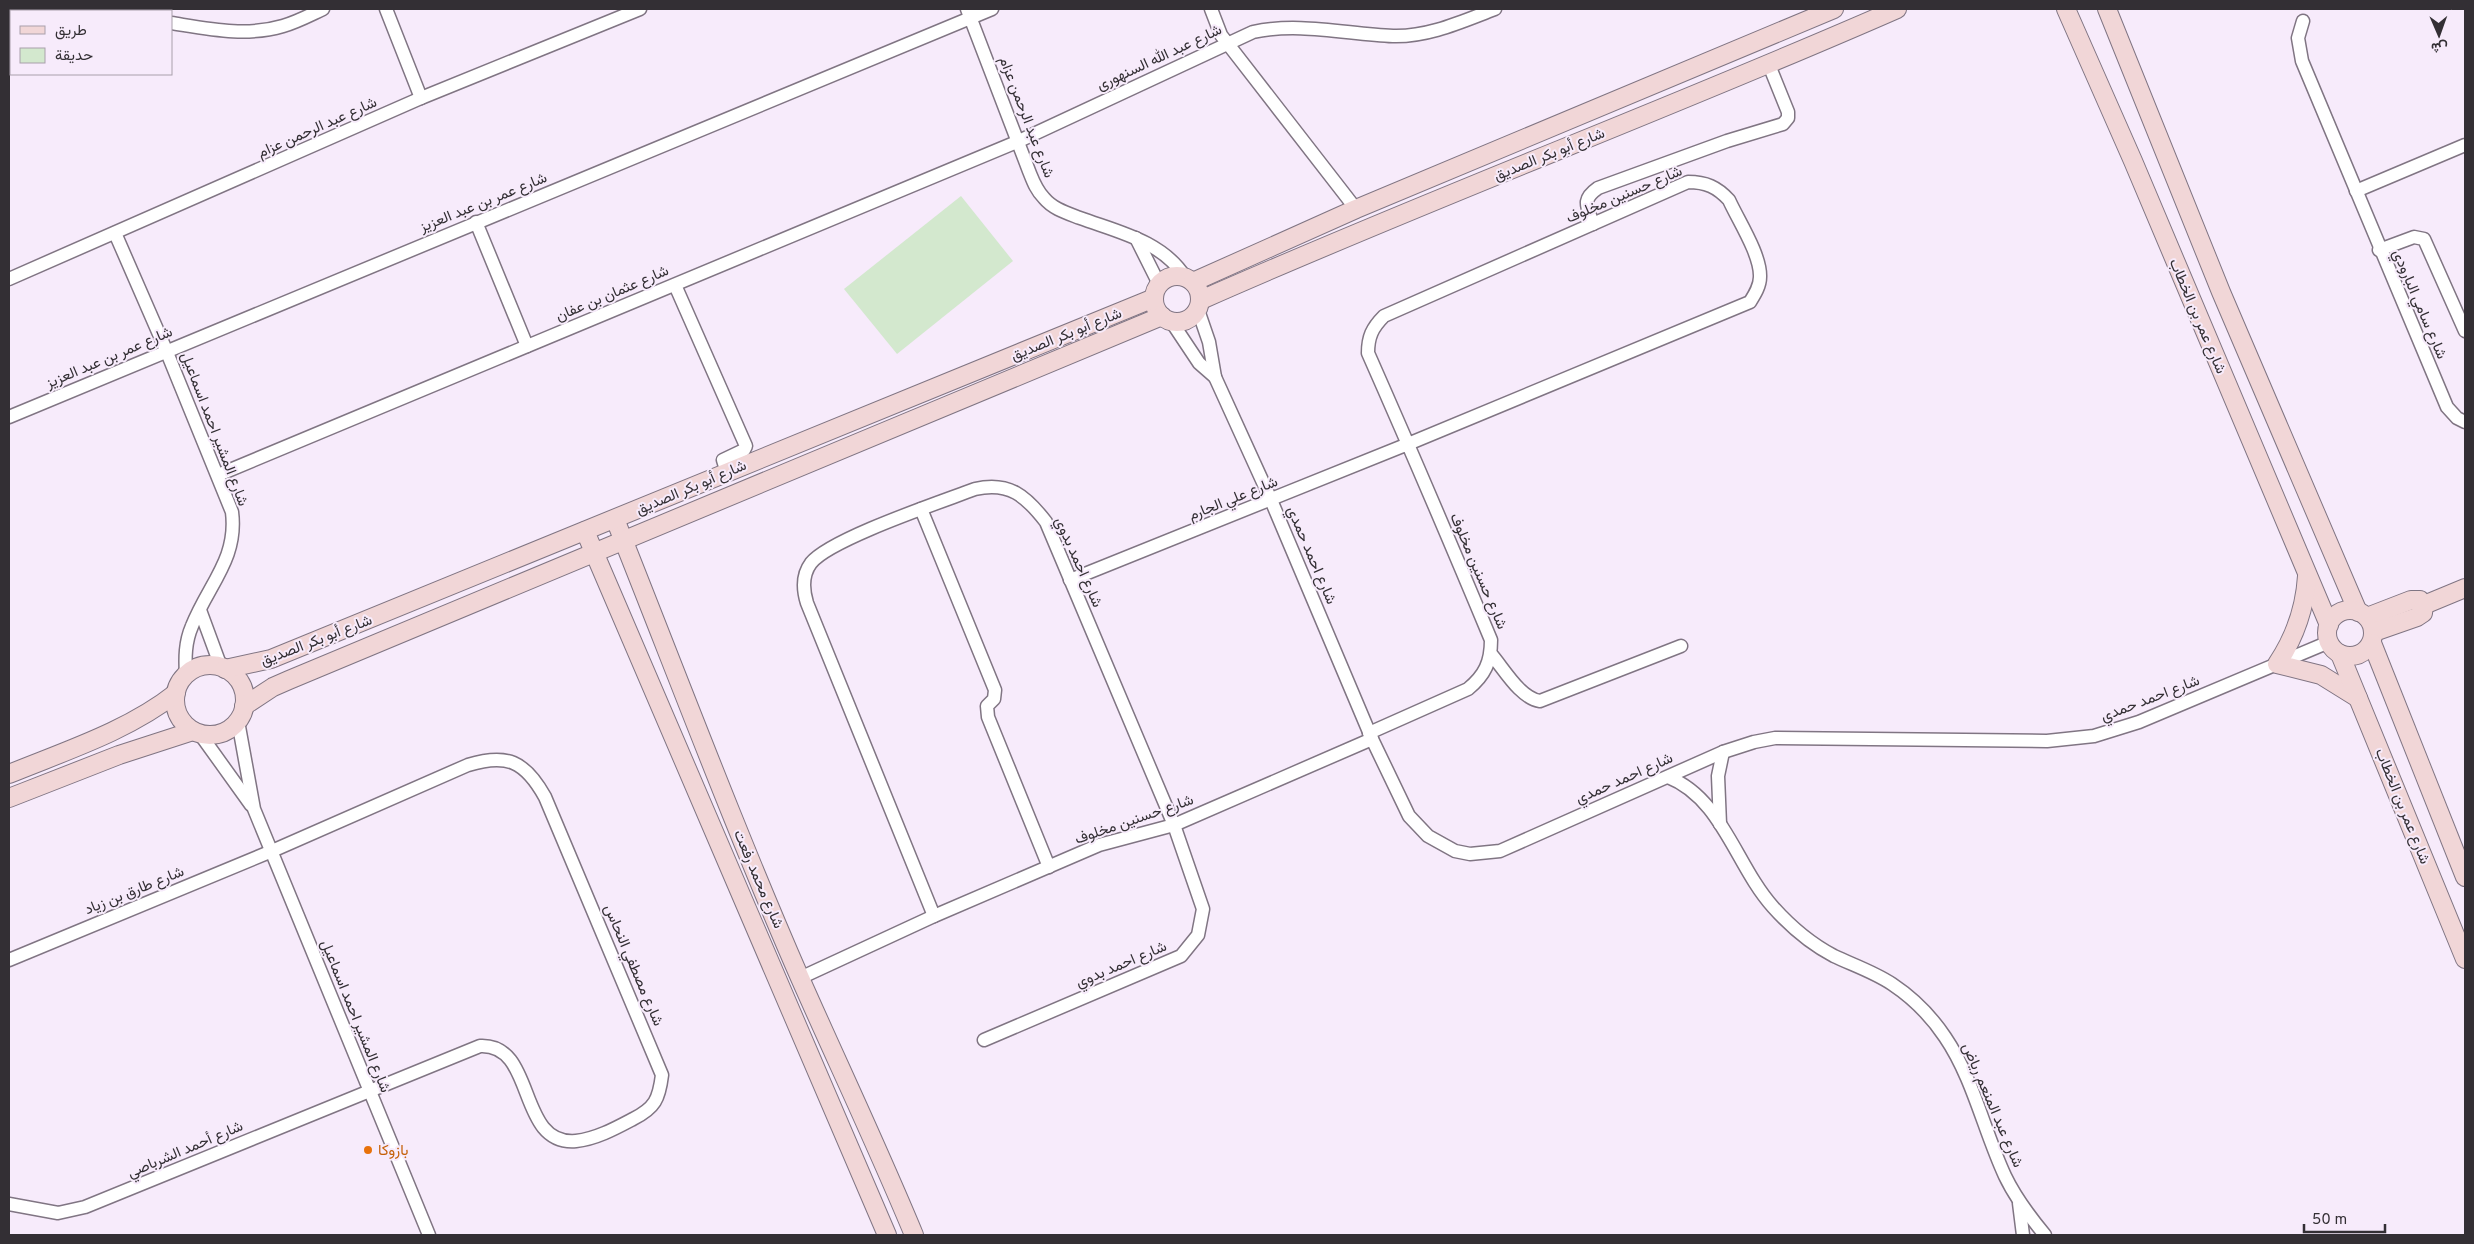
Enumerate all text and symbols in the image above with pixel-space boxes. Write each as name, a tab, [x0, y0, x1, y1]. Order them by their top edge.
legend	[10, 10, 172, 75]
north arrow	[2414, 10, 2464, 60]
street label: شارع عبد الله السنهورى	[1094, 20, 1225, 96]
text: طريق	[55, 22, 87, 41]
text: ش	[2431, 38, 2448, 55]
text: حديقة	[55, 47, 93, 66]
street label: شارع عبد الرحمن عزام	[994, 54, 1058, 181]
street label: شارع عبد الرحمن عزام	[255, 93, 380, 163]
street label: شارع أبو بكر الصديق	[1491, 124, 1608, 186]
street label: شارع حسنين مخلوف	[1564, 162, 1686, 228]
street label: شارع عمر بن عبد العزيز	[416, 169, 550, 238]
street label: شارع سامي البارودي	[2385, 247, 2450, 363]
street label: شارع عمر بن الخطاب	[2164, 256, 2230, 377]
street label: شارع عثمان بن عفان	[553, 262, 672, 327]
street label: شارع أبو بكر الصديق	[1008, 304, 1125, 366]
street label: شارع عمر بن عبد العزيز	[42, 323, 176, 394]
street label: شارع المشير احمد اسماعيل	[175, 350, 252, 509]
street label: شارع أبو بكر الصديق	[634, 456, 750, 520]
street label: شارع علي الجارم	[1186, 473, 1282, 528]
street label: شارع احمد حمدي	[1280, 504, 1340, 608]
street label: شارع حسنين مخلوف	[1445, 511, 1511, 633]
street label: شارع احمد بدوي	[1047, 514, 1106, 612]
street label: شارع أبو بكر الصديق	[258, 611, 375, 671]
street label: شارع احمد حمدي	[2098, 672, 2204, 729]
street label: شارع عمر بن الخطاب	[2370, 746, 2434, 867]
street label: شارع احمد حمدي	[1573, 749, 1677, 811]
street label: شارع حسنين مخلوف	[1073, 791, 1197, 850]
street label: شارع محمد رفعت	[728, 827, 787, 932]
street label: شارع طارق بن زياد	[82, 863, 187, 920]
street label: شارع مصطفي النحاس	[597, 902, 667, 1030]
street label: شارع المشير احمد اسماعيل	[315, 937, 394, 1096]
street label: شارع احمد بدوي	[1073, 938, 1171, 995]
street label: شارع عبد المنعم رياض	[1957, 1040, 2027, 1171]
street label: شارع أحمد الشرباصي	[125, 1117, 247, 1185]
place label: بازوكا	[378, 1142, 409, 1161]
marker: بازوكا	[362, 1144, 374, 1156]
scale bar	[2304, 1202, 2385, 1234]
text: 50 m	[2312, 1211, 2347, 1230]

